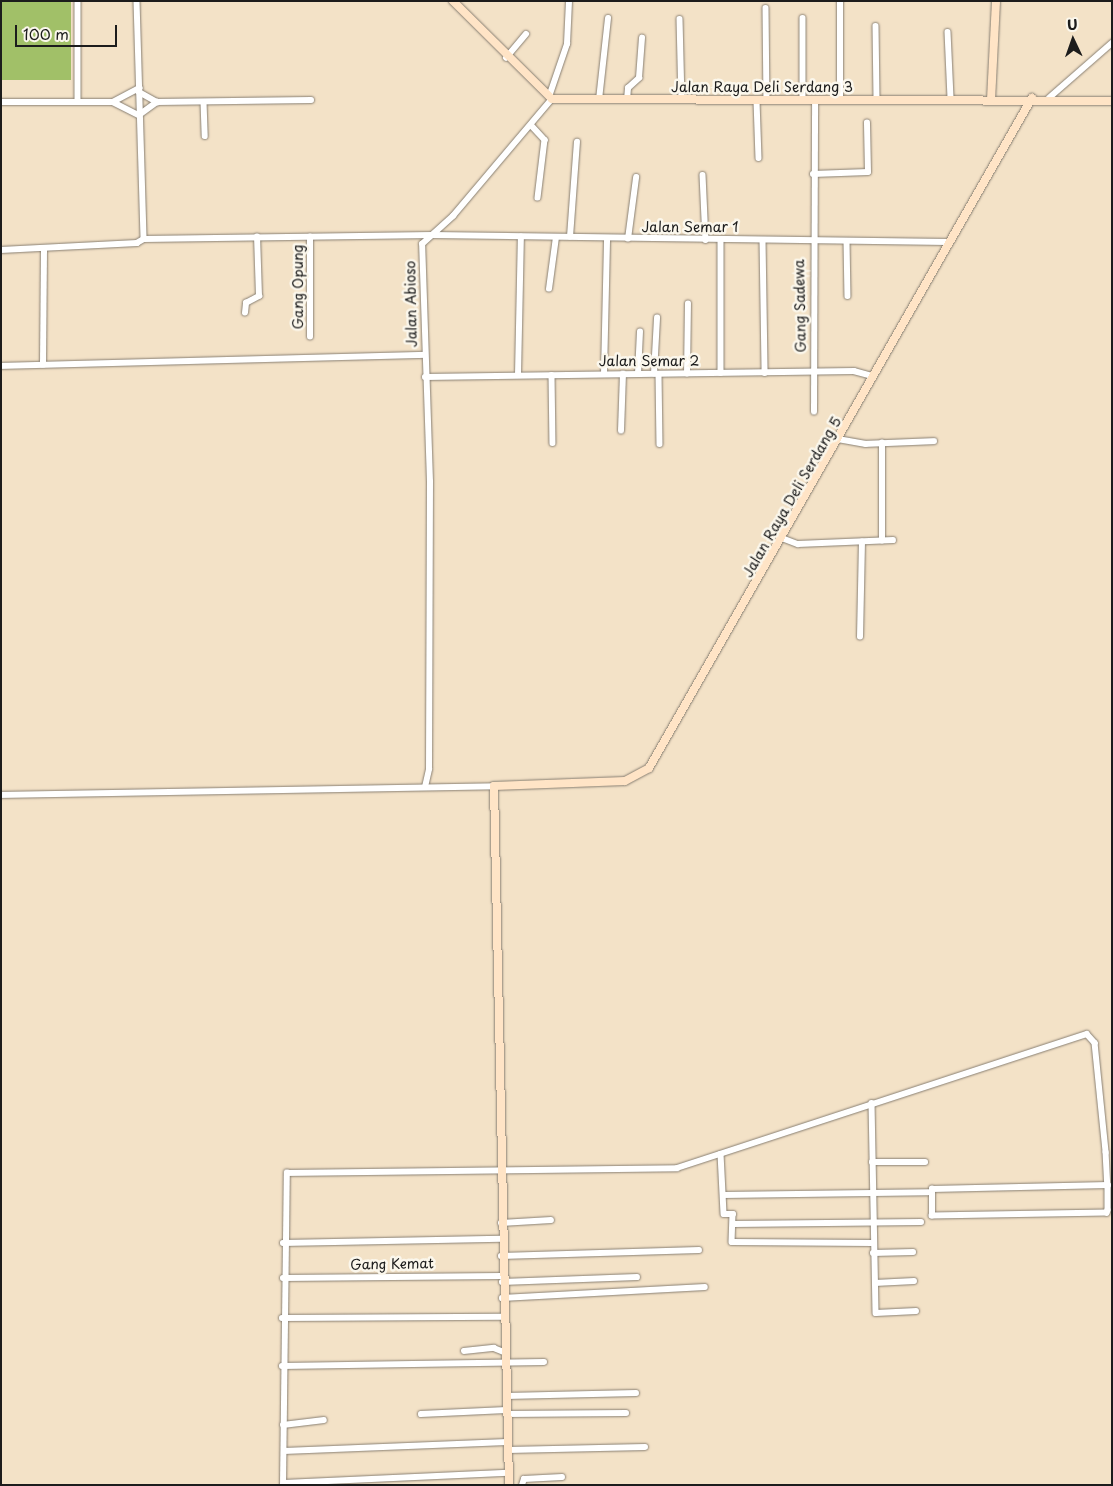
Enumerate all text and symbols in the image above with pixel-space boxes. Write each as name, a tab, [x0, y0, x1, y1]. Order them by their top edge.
text: U	[1066, 14, 1078, 35]
scale bar	[18, 15, 120, 47]
north arrow	[1048, 15, 1098, 65]
text: 100 m	[23, 22, 69, 45]
street label: Jalan Raya Deli Serdang 3	[671, 79, 853, 95]
street label: Jalan Semar 1	[641, 219, 739, 235]
street label: Gang Opung	[290, 244, 306, 330]
street label: Gang Sadewa	[791, 260, 809, 352]
street label: Jalan Abioso	[402, 261, 420, 347]
street label: Jalan Semar 2	[598, 353, 700, 369]
street label: Jalan Raya Deli Serdang 5	[739, 414, 845, 580]
street label: Gang Kemat	[350, 1255, 434, 1273]

